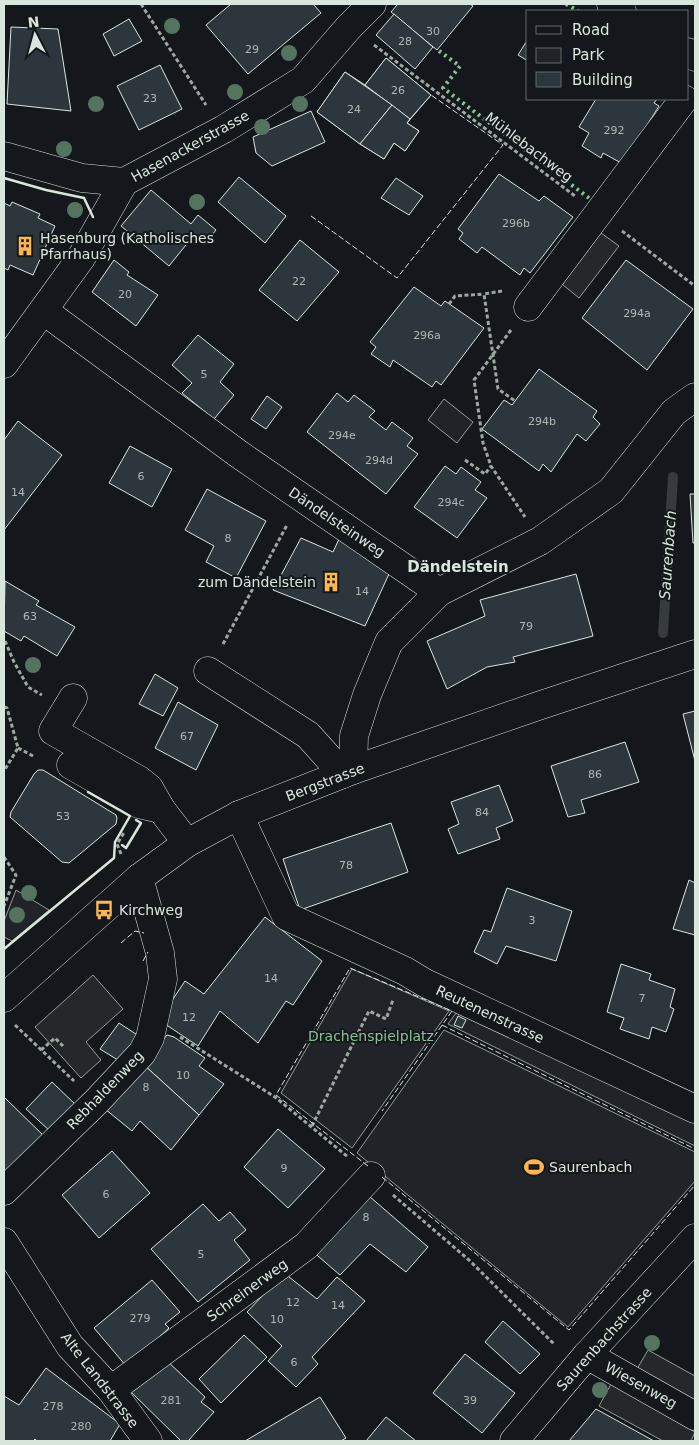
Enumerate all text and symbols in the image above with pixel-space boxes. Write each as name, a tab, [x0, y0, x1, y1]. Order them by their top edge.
north arrow	[10, 10, 60, 60]
legend	[526, 10, 689, 100]
text: N	[27, 14, 40, 31]
text: Road	[572, 21, 610, 39]
house number: 30	[426, 25, 440, 38]
house number: 28	[398, 35, 412, 48]
house number: 29	[245, 43, 259, 56]
text: Park	[572, 46, 605, 64]
text: Building	[572, 71, 633, 89]
house number: 26	[391, 84, 405, 97]
house number: 23	[143, 92, 157, 105]
house number: 24	[347, 103, 361, 116]
street label: Hasenackerstrasse	[128, 107, 252, 185]
street label: Mühlebachweg	[482, 109, 576, 185]
house number: 292	[604, 124, 625, 137]
house number: 296b	[502, 217, 530, 230]
place label: Hasenburg (Katholisches Pfarrhaus)	[40, 230, 214, 262]
building icon: Hasenburg (Katholisches Pfarrhaus)	[14, 235, 36, 257]
house number: 22	[292, 275, 306, 288]
house number: 20	[118, 288, 132, 301]
house number: 294a	[623, 307, 651, 320]
house number: 296a	[413, 329, 441, 342]
house number: 5	[201, 368, 208, 381]
house number: 294b	[528, 415, 556, 428]
house number: 294e	[328, 429, 356, 442]
house number: 294d	[365, 454, 393, 467]
house number: 6	[138, 470, 145, 483]
street label: Dändelsteinweg	[286, 484, 388, 560]
house number: 14	[11, 486, 25, 499]
house number: 294c	[437, 496, 465, 509]
water label: Saurenbach	[656, 510, 680, 600]
house number: 8	[225, 532, 232, 545]
district label: Dändelstein	[407, 558, 509, 576]
building icon: zum Dändelstein	[320, 571, 342, 593]
place label: zum Dändelstein	[198, 574, 316, 590]
house number: 14	[355, 585, 369, 598]
house number: 63	[23, 610, 37, 623]
house number: 79	[519, 620, 533, 633]
house number: 67	[180, 730, 194, 743]
street label: Bergstrasse	[283, 760, 367, 804]
house number: 86	[588, 768, 602, 781]
house number: 84	[475, 806, 489, 819]
house number: 53	[56, 810, 70, 823]
house number: 78	[339, 859, 353, 872]
bus stop icon: Kirchweg	[93, 899, 115, 921]
place label: Kirchweg	[119, 902, 183, 918]
house number: 3	[529, 914, 536, 927]
house number: 14	[264, 972, 278, 985]
street label: Reutenenstrasse	[433, 982, 547, 1046]
house number: 7	[639, 992, 646, 1005]
house number: 12	[182, 1011, 196, 1024]
park label: Drachenspielplatz	[308, 1028, 434, 1044]
street label: Rebhaldenweg	[63, 1047, 147, 1133]
house number: 10	[176, 1069, 190, 1082]
house number: 8	[143, 1081, 150, 1094]
sports icon: Saurenbach	[523, 1156, 545, 1178]
place label: Saurenbach	[549, 1159, 632, 1175]
house number: 9	[281, 1162, 288, 1175]
house number: 6	[103, 1188, 110, 1201]
house number: 8	[363, 1211, 370, 1224]
house number: 5	[198, 1248, 205, 1261]
street label: Schreinerweg	[204, 1255, 290, 1325]
street label: Saurenbachstrasse	[553, 1284, 655, 1394]
house number: 12	[286, 1296, 300, 1309]
house number: 14	[331, 1299, 345, 1312]
house number: 279	[130, 1312, 151, 1325]
house number: 10	[270, 1313, 284, 1326]
street label: Alte Landstrasse	[58, 1329, 142, 1431]
house number: 6	[291, 1356, 298, 1369]
street label: Wiesenweg	[602, 1359, 680, 1411]
house number: 281	[161, 1394, 182, 1407]
house number: 39	[463, 1394, 477, 1407]
house number: 278	[43, 1400, 64, 1413]
house number: 280	[71, 1420, 92, 1433]

